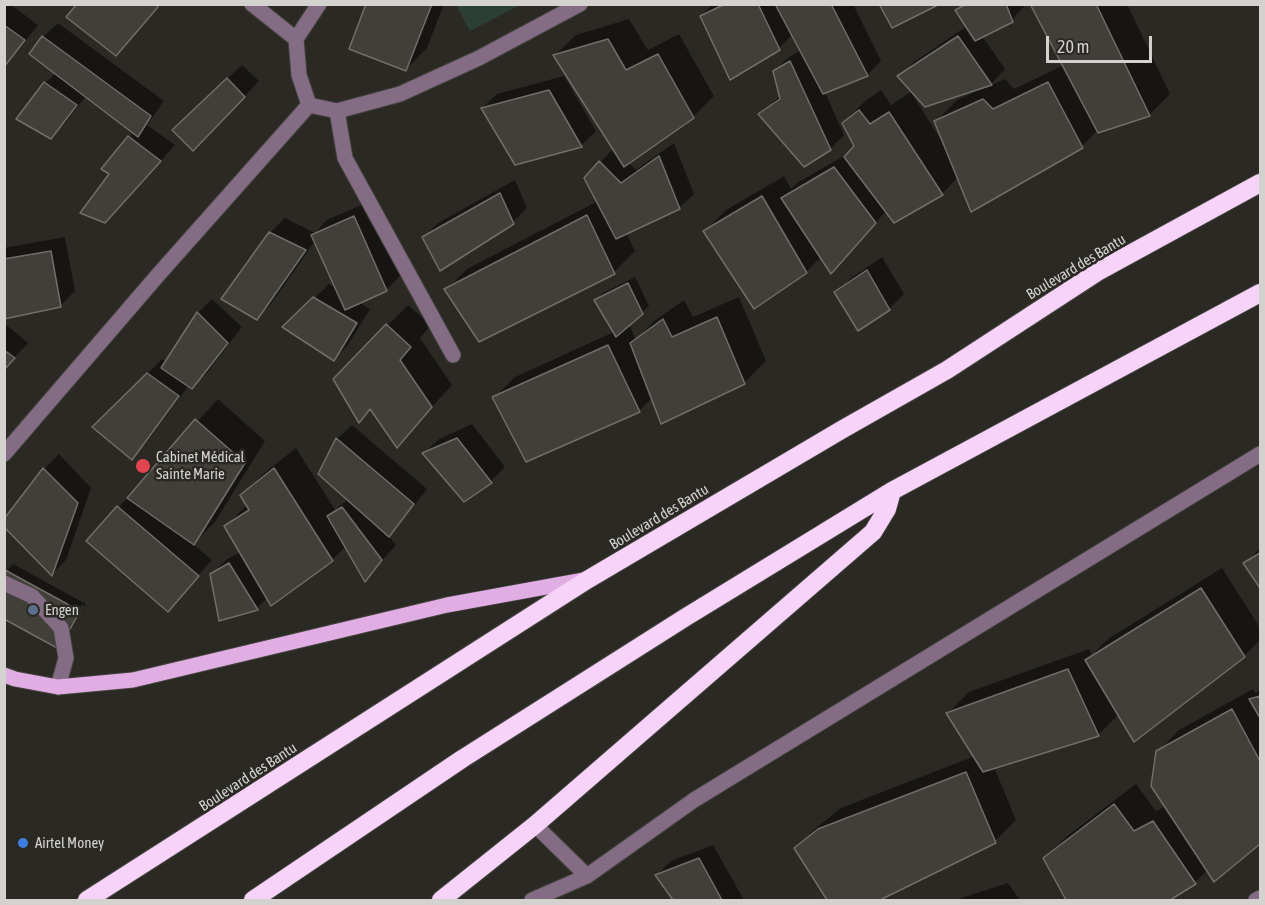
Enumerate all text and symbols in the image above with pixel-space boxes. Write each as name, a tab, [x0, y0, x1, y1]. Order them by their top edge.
scale bar	[1049, 24, 1156, 62]
text: 20 m	[1057, 36, 1089, 57]
street label: Boulevard des Bantu	[1023, 230, 1129, 304]
place label: Cabinet Médical Sainte Marie	[156, 448, 245, 483]
marker: Cabinet Médical Sainte Marie	[134, 457, 152, 475]
street label: Boulevard des Bantu	[606, 480, 712, 554]
place label: Engen	[45, 601, 79, 619]
marker: Engen	[26, 603, 40, 617]
street label: Boulevard des Bantu	[196, 739, 300, 815]
place label: Airtel Money	[35, 834, 104, 852]
marker: Airtel Money	[16, 836, 30, 850]

